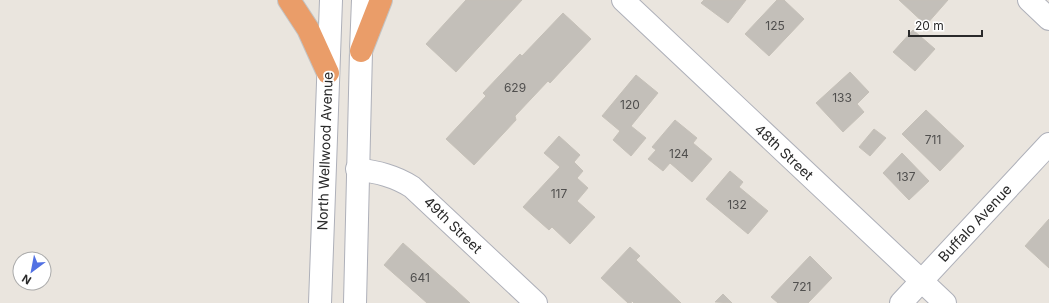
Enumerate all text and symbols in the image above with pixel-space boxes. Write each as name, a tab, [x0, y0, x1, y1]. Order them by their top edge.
scale bar	[909, 12, 982, 38]
house number: 125	[765, 18, 785, 33]
text: 20 m	[915, 18, 944, 33]
street label: North Wellwood Avenue	[313, 71, 336, 231]
house number: 629	[504, 80, 526, 95]
house number: 133	[832, 90, 852, 105]
house number: 120	[620, 97, 640, 112]
street label: 48th Street	[751, 120, 818, 183]
house number: 711	[925, 132, 941, 147]
house number: 124	[669, 146, 689, 161]
house number: 137	[896, 169, 916, 184]
street label: Buffalo Avenue	[934, 180, 1015, 265]
house number: 117	[551, 186, 567, 201]
street label: 49th Street	[421, 193, 486, 257]
house number: 132	[727, 197, 747, 212]
north arrow	[12, 251, 52, 291]
house number: 641	[410, 270, 430, 285]
text: N	[19, 271, 34, 288]
house number: 721	[793, 279, 812, 294]

